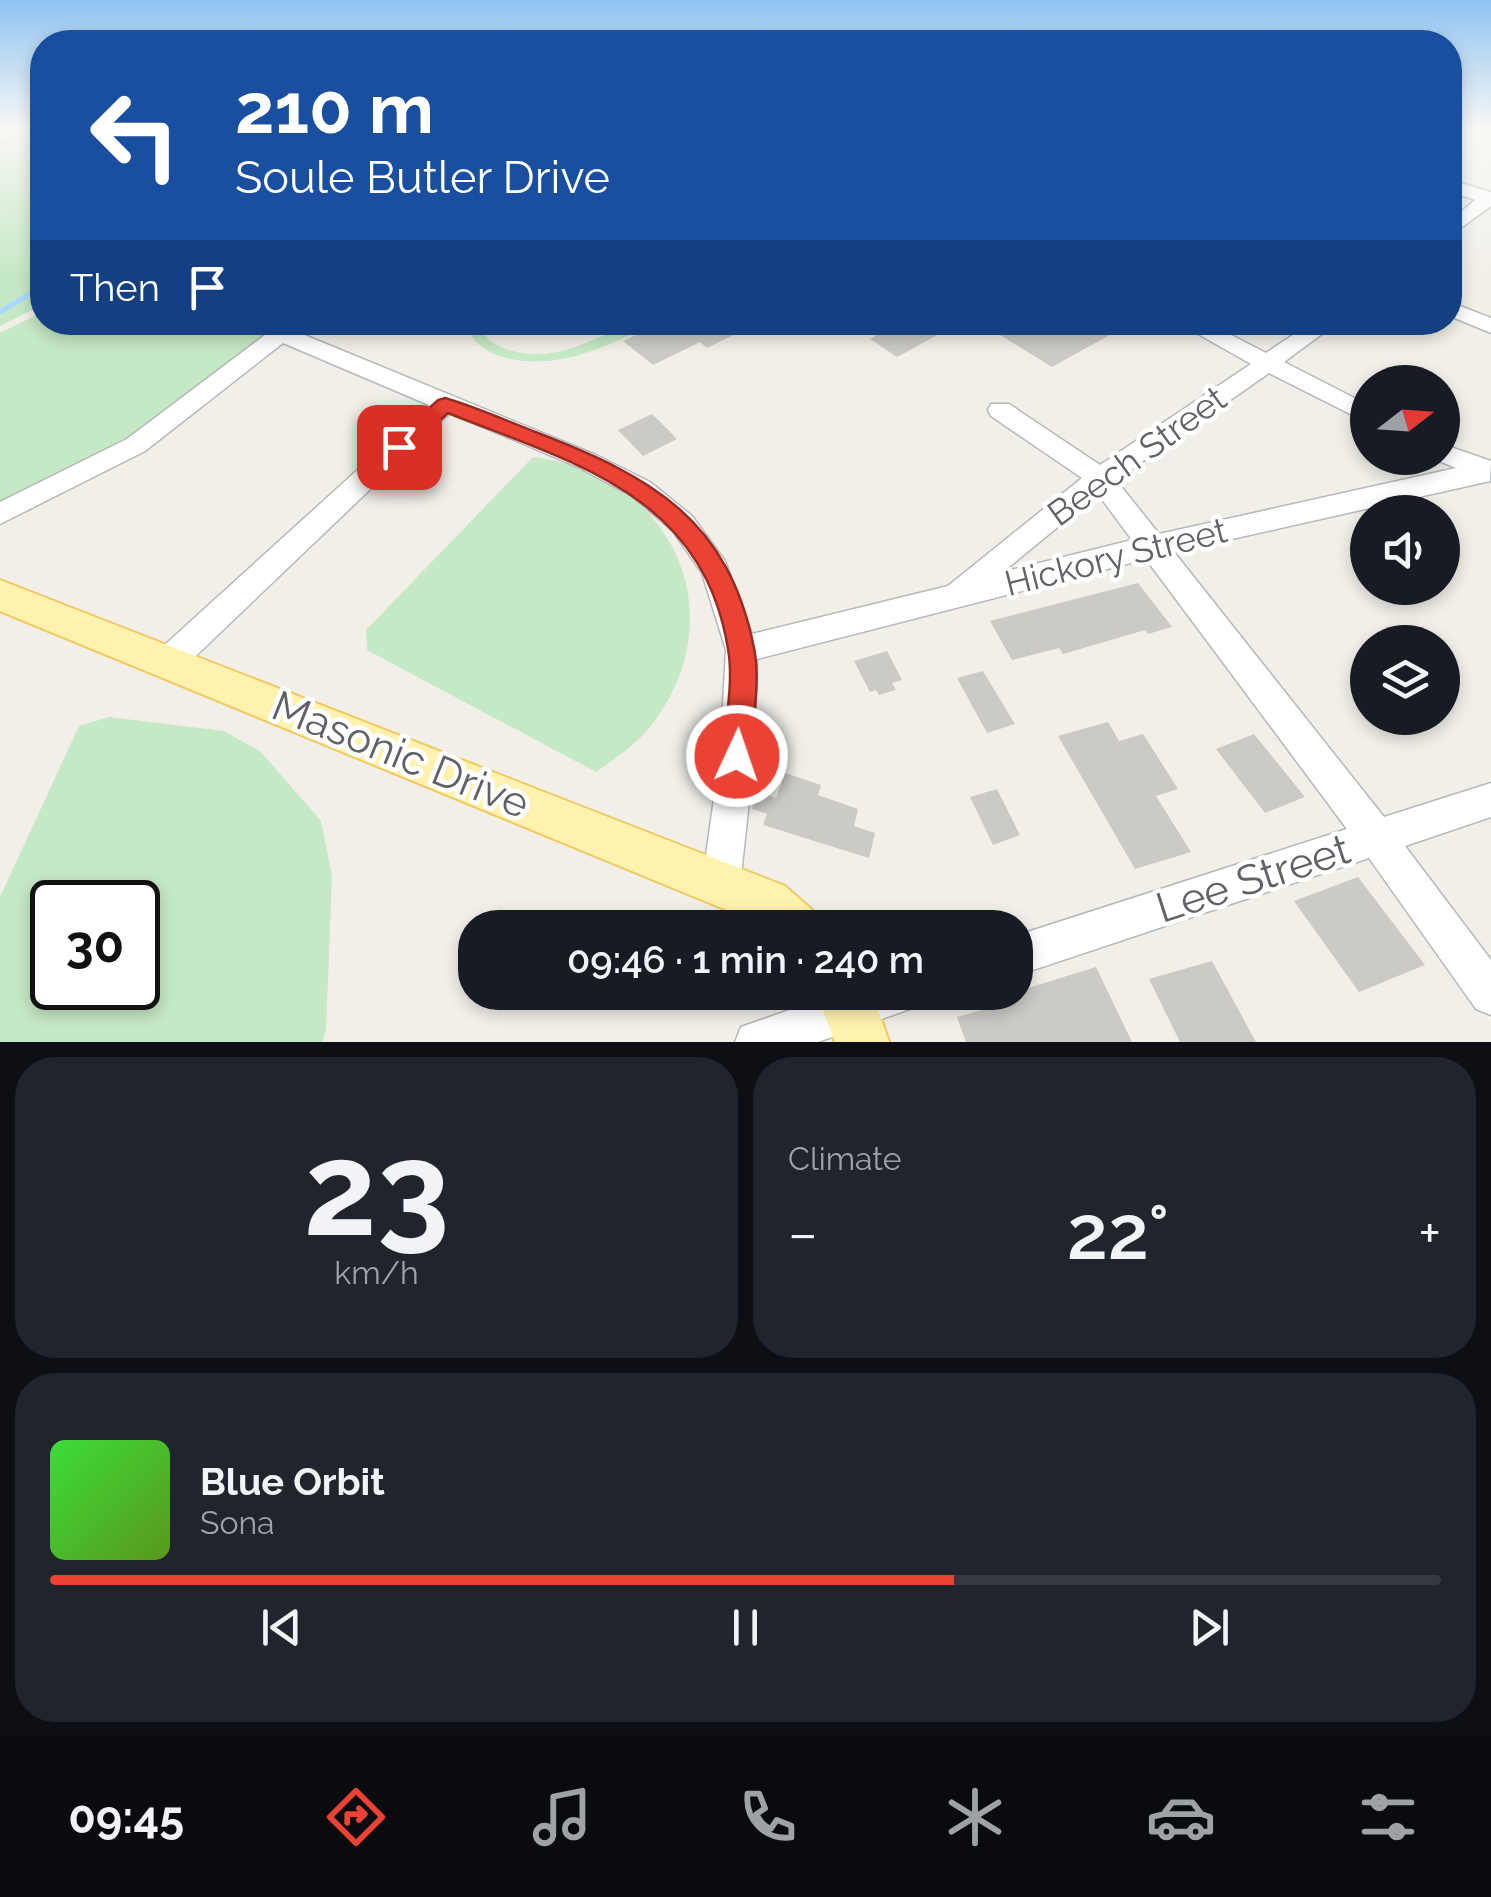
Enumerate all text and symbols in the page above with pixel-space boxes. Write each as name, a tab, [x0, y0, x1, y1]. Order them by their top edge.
text: 210 m	[235, 67, 434, 149]
icon: left	[70, 70, 200, 200]
text: Soule Butler Drive	[235, 151, 610, 204]
icon: arrive	[180, 260, 235, 315]
text: Then	[70, 265, 160, 310]
north arrow	[1350, 365, 1460, 475]
map controls	[1350, 365, 1460, 735]
street label: Beech Street	[1040, 377, 1234, 534]
pin	[357, 405, 442, 490]
icon: arrive	[372, 420, 427, 475]
button: sound	[1350, 495, 1460, 605]
street label: Hickory Street	[1001, 509, 1231, 604]
button: layers	[1350, 625, 1460, 735]
street label: Masonic Drive	[265, 681, 536, 828]
position arrow	[685, 704, 789, 808]
street label: Lee Street	[1150, 824, 1356, 933]
speed limit sign: 30	[30, 880, 160, 1010]
text: 09:46 · 1 min · 240 m	[567, 937, 924, 982]
text: 23	[304, 1113, 449, 1265]
text: Climate	[788, 1140, 902, 1177]
text: 22°	[1067, 1188, 1169, 1277]
text: −	[788, 1201, 818, 1266]
text: +	[1418, 1201, 1441, 1266]
text: km/h	[334, 1254, 419, 1291]
text: Blue Orbit	[200, 1459, 385, 1504]
text: Sona	[200, 1504, 275, 1541]
icon: previous	[254, 1600, 309, 1655]
icon: pause	[718, 1600, 773, 1655]
icon: next	[1182, 1600, 1237, 1655]
icon: directions	[321, 1782, 391, 1852]
icon: music	[527, 1782, 597, 1852]
icon: phone	[733, 1782, 803, 1852]
icon: climate	[940, 1782, 1010, 1852]
icon: car	[1146, 1782, 1216, 1852]
icon: filters	[1353, 1782, 1423, 1852]
text: 09:45	[68, 1791, 184, 1844]

